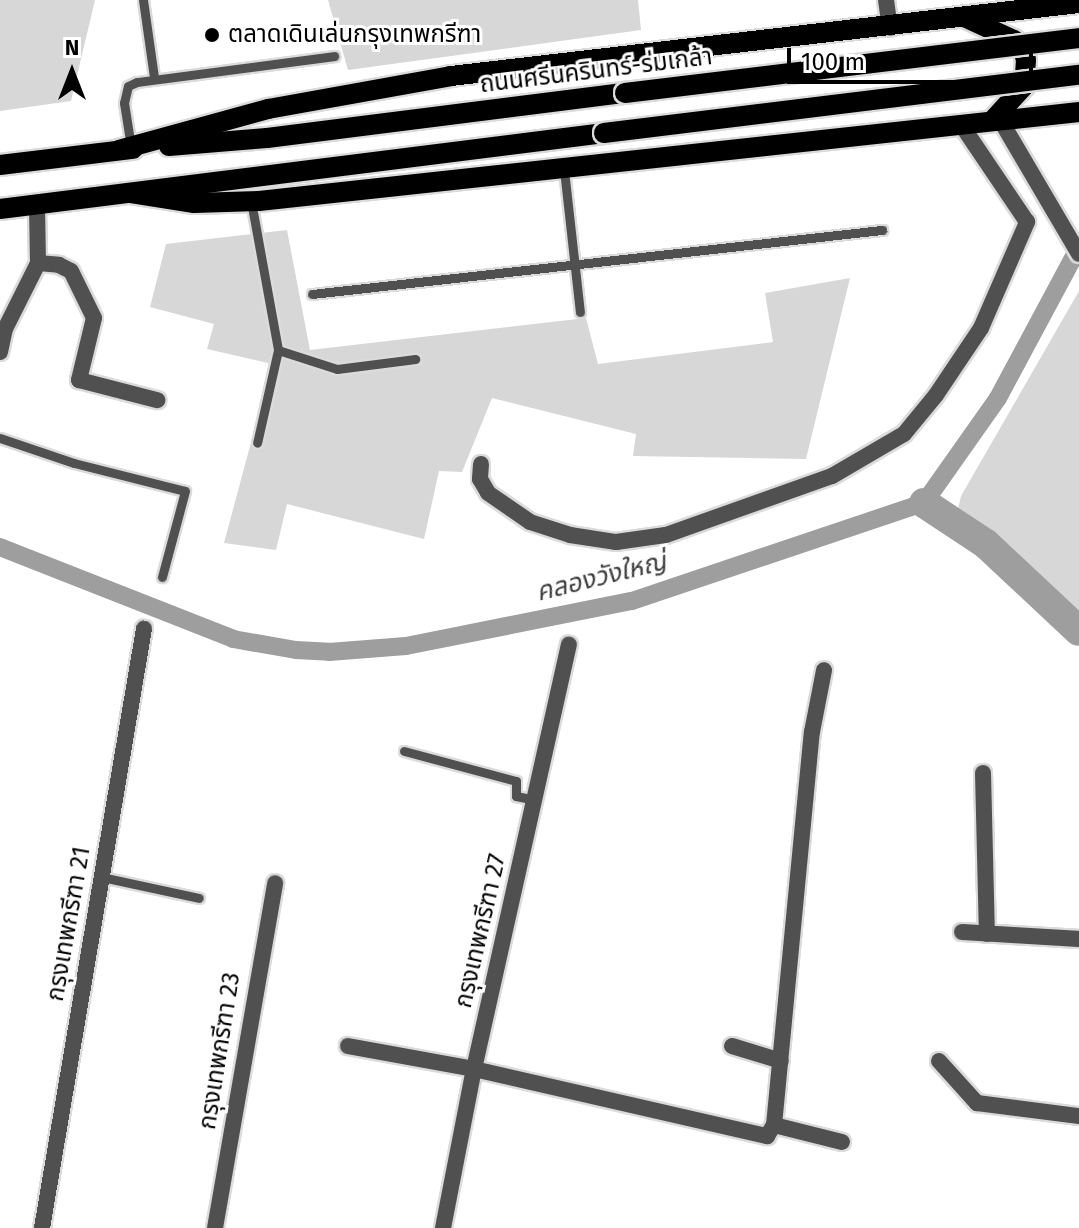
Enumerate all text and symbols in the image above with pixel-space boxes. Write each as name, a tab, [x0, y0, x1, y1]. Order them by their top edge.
place label: ตลาดเดินเล่นกรุงเทพกรีฑา	[228, 21, 481, 49]
marker: ตลาดเดินเล่นกรุงเทพกรีฑา	[203, 26, 221, 44]
north arrow	[32, 32, 112, 112]
scale bar	[791, 32, 1037, 82]
text: N	[65, 34, 79, 61]
street label: ถนนศรีนครินทร์-ร่มเกล้า	[478, 42, 714, 100]
text: 100 m	[801, 48, 865, 76]
water label: คลองวังใหญ่	[533, 546, 669, 608]
street label: กรุงเทพกรีฑา 21	[41, 845, 97, 1003]
street label: กรุงเทพกรีฑา 27	[449, 851, 513, 1011]
street label: กรุงเทพกรีฑา 23	[193, 971, 247, 1131]

